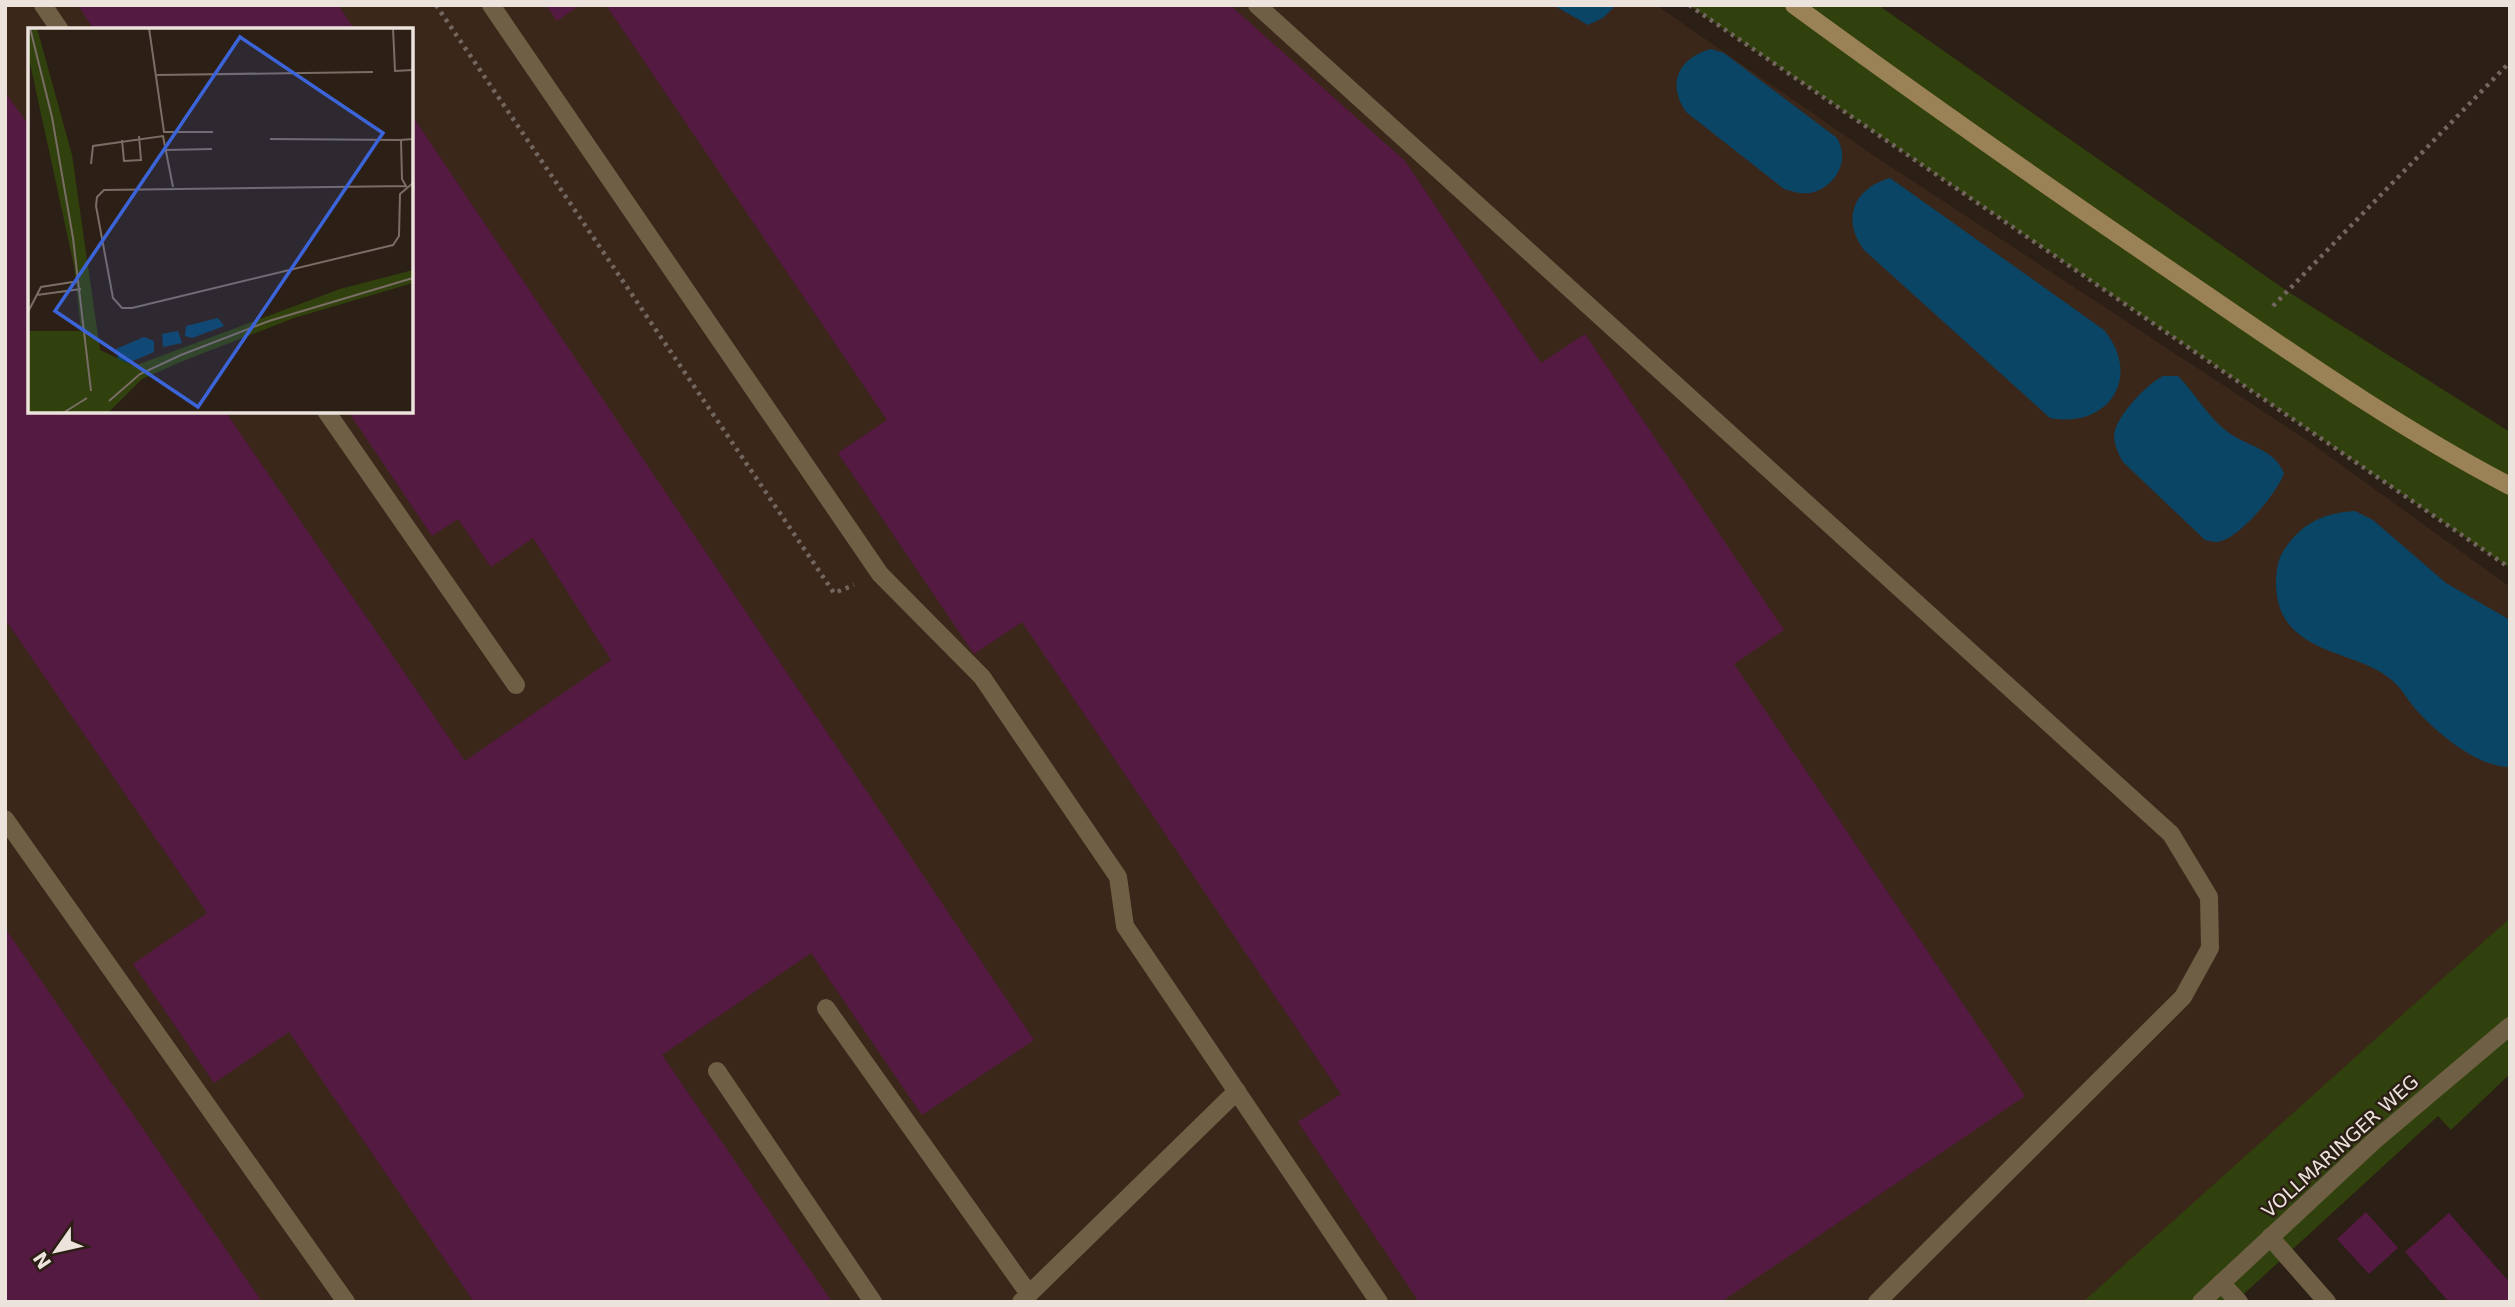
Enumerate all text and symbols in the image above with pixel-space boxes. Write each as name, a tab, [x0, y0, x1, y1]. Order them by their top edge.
inset map	[28, 28, 413, 413]
street label: VOLLMARINGER WEG	[2257, 1070, 2423, 1222]
north arrow	[21, 1216, 91, 1286]
text: N	[28, 1248, 55, 1273]

